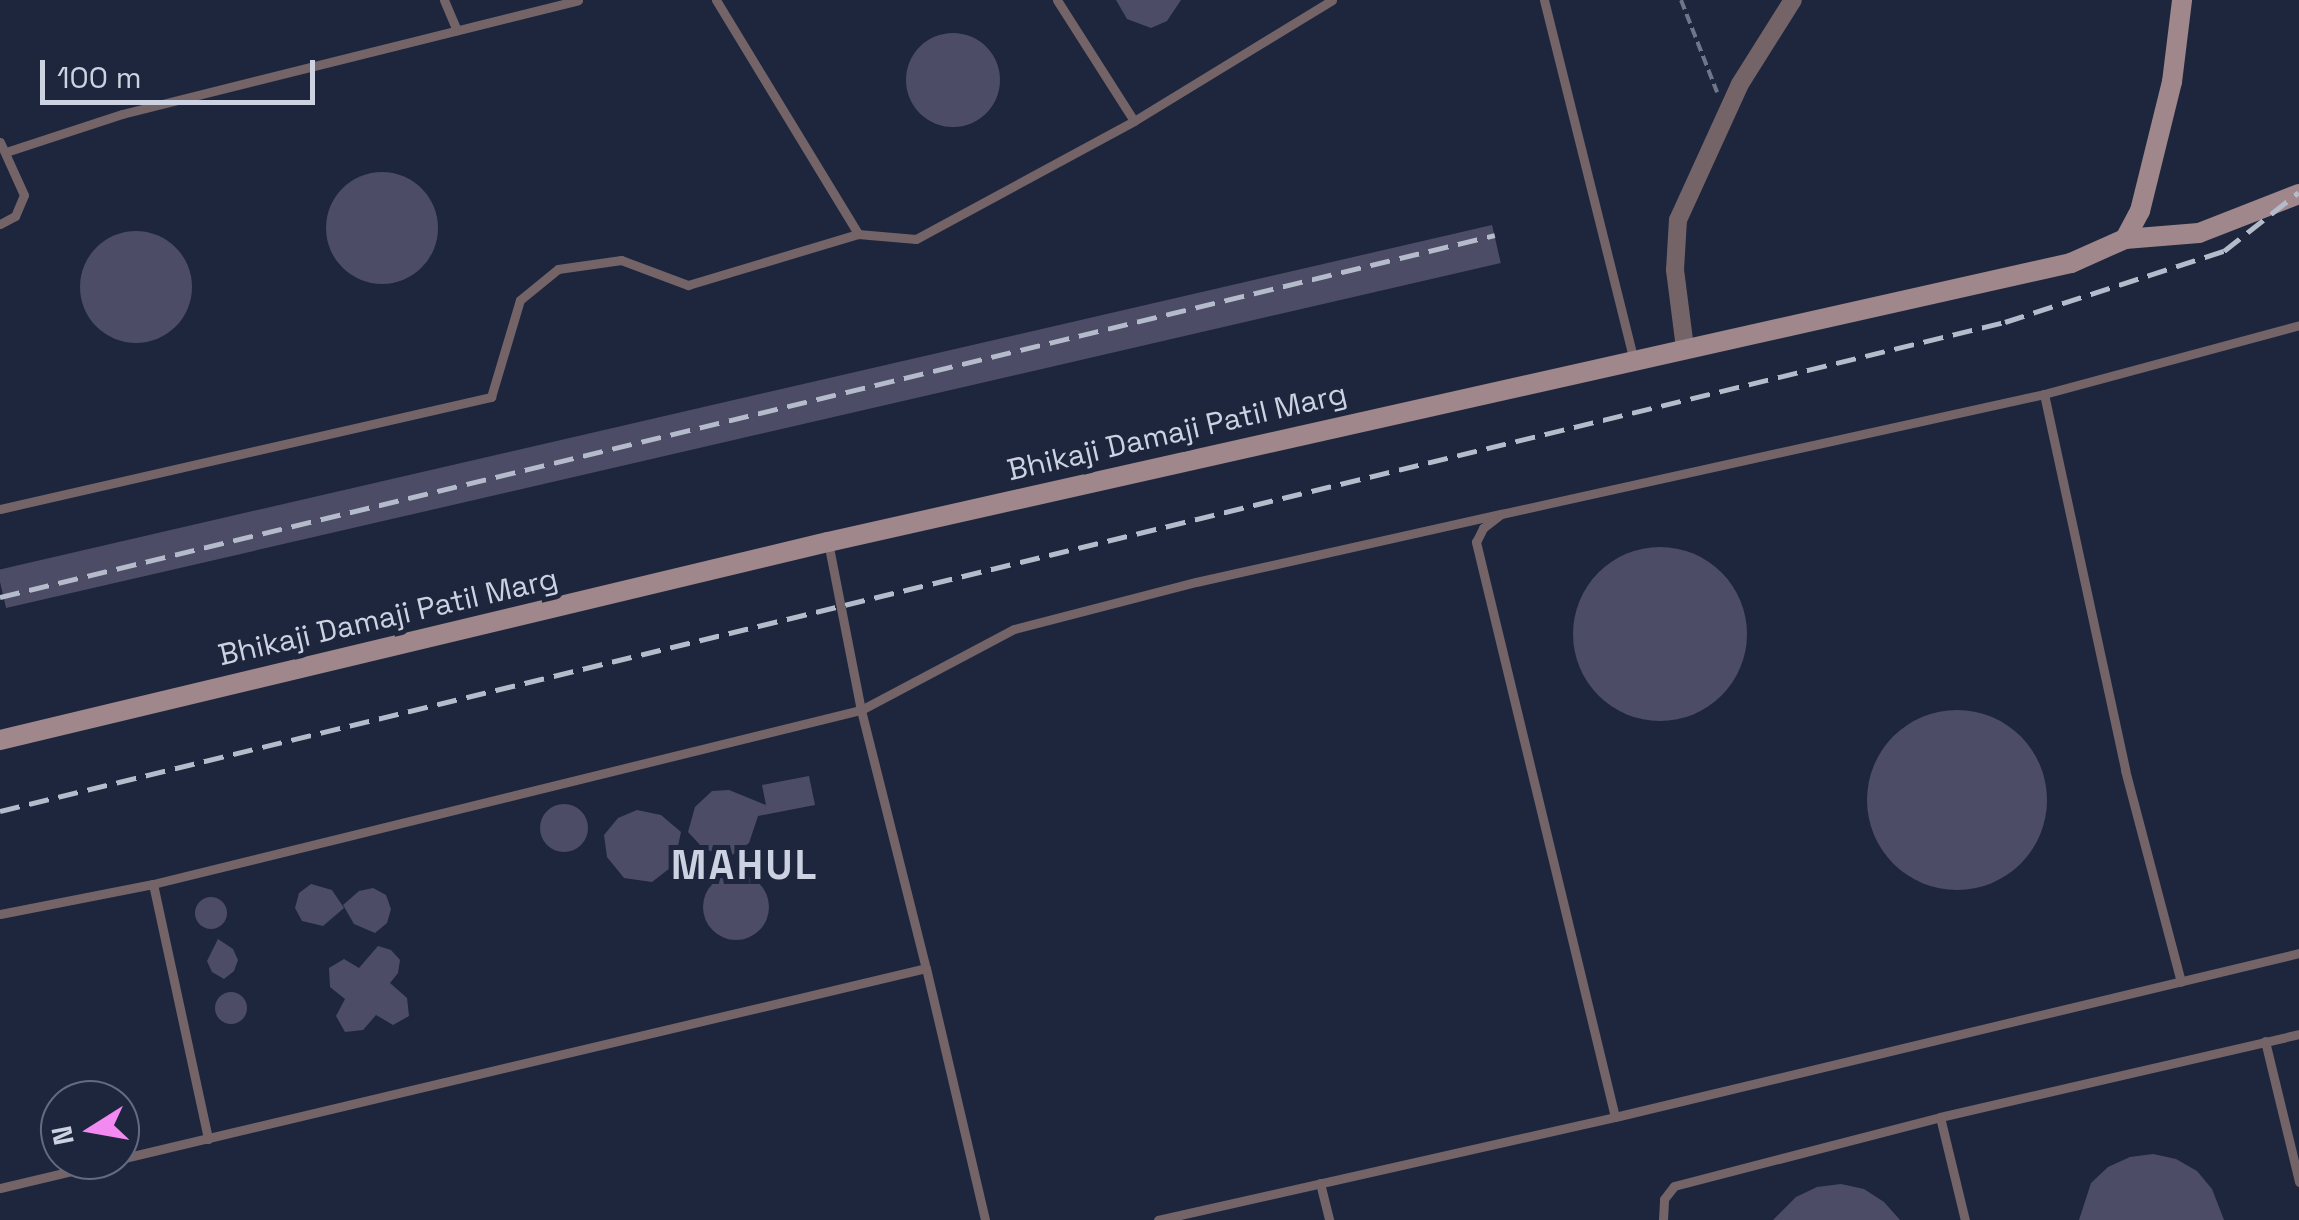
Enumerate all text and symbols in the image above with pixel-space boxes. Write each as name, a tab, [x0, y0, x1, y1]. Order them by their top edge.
scale bar	[45, 40, 320, 102]
text: 100 m	[57, 58, 142, 97]
street label: Bhikaji Damaji Patil Marg	[1004, 375, 1350, 489]
street label: Bhikaji Damaji Patil Marg	[215, 560, 561, 674]
district label: MAHUL	[671, 842, 819, 890]
north arrow	[40, 1080, 140, 1180]
text: N	[43, 1123, 82, 1148]

